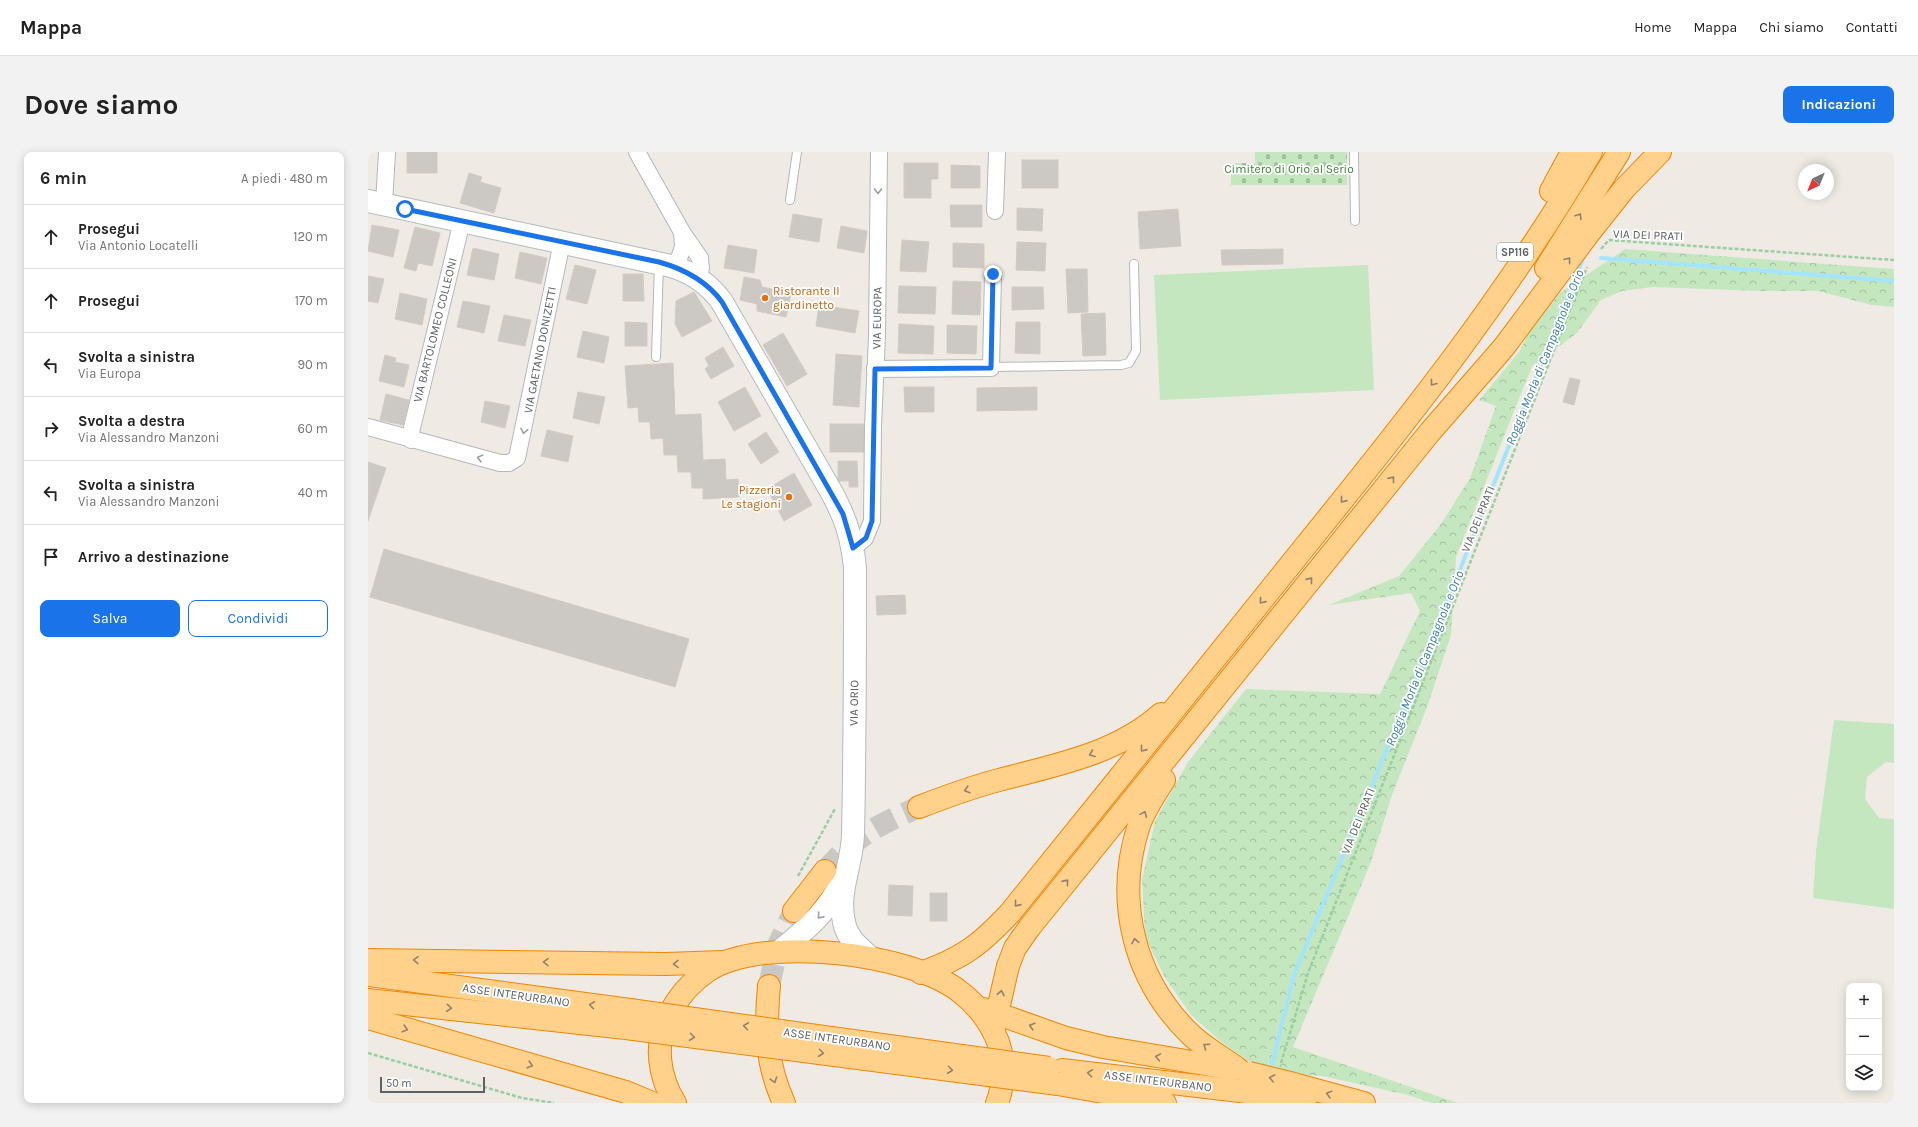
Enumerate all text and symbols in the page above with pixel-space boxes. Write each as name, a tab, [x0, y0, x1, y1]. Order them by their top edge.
text: Mappa	[20, 17, 82, 39]
text: Home	[1634, 19, 1671, 36]
text: Mappa	[1693, 19, 1737, 36]
text: Chi siamo	[1759, 19, 1824, 36]
text: Contatti	[1846, 19, 1898, 36]
button: Indicazioni	[1783, 86, 1894, 123]
text: Dove siamo	[24, 88, 178, 121]
park label: Cimitero di Orio al Serio	[1224, 162, 1354, 176]
north arrow	[1798, 164, 1834, 200]
text: 6 min	[40, 168, 87, 188]
text: A piedi · 480 m	[241, 171, 328, 186]
one-way arrow	[874, 188, 882, 194]
route start	[396, 200, 414, 218]
one-way arrow	[1575, 213, 1582, 220]
text: Prosegui	[78, 220, 140, 238]
icon: ahead	[40, 226, 62, 248]
street label: VIA DEI PRATI	[1613, 227, 1683, 243]
text: 120 m	[293, 229, 328, 244]
text: Via Antonio Locatelli	[78, 238, 198, 253]
road number: SP116	[1497, 243, 1533, 261]
street label: VIA BARTOLOMEO COLLEONI	[410, 256, 460, 404]
one-way arrow	[1564, 258, 1571, 265]
route end	[984, 265, 1002, 283]
water label: Roggia Morla di Campagnola e Orio	[1502, 267, 1587, 447]
place label: Ristorante Il giardinetto	[773, 284, 840, 312]
street label: VIA GAETANO DONIZETTI	[521, 285, 559, 415]
street label: VIA EUROPA	[869, 286, 885, 349]
icon: ahead	[40, 290, 62, 312]
text: Prosegui	[78, 292, 140, 310]
text: 170 m	[295, 293, 328, 308]
marker: Ristorante Il giardinetto	[760, 293, 770, 303]
text: Svolta a sinistra	[78, 348, 195, 366]
icon: left	[40, 354, 62, 376]
text: 90 m	[297, 357, 328, 372]
text: Via Europa	[78, 366, 141, 381]
one-way arrow	[1431, 379, 1438, 386]
text: Svolta a destra	[78, 412, 185, 430]
icon: right	[40, 418, 62, 440]
text: 60 m	[298, 421, 328, 436]
one-way arrow	[520, 428, 528, 435]
text: Via Alessandro Manzoni	[78, 430, 219, 445]
one-way arrow	[477, 454, 484, 463]
text: Svolta a sinistra	[78, 476, 195, 494]
one-way arrow	[1387, 476, 1394, 483]
icon: left	[40, 482, 62, 504]
place label: Pizzeria Le stagioni	[721, 483, 781, 511]
street label: VIA DEI PRATI	[1458, 484, 1498, 554]
text: 40 m	[298, 485, 328, 500]
marker: Pizzeria Le stagioni	[784, 492, 794, 502]
text: Via Alessandro Manzoni	[78, 494, 219, 509]
one-way arrow	[1341, 495, 1348, 502]
icon: arrive	[40, 546, 62, 568]
text: Arrivo a destinazione	[78, 548, 229, 566]
water label: Roggia Morla di Campagnola e Orio	[1382, 568, 1467, 748]
one-way arrow	[1305, 577, 1312, 585]
one-way arrow	[1259, 596, 1266, 603]
button: Salva	[40, 600, 180, 637]
button: Condividi	[188, 600, 328, 637]
street label: VIA ORIO	[847, 680, 861, 726]
one-way arrow	[1140, 744, 1147, 751]
one-way arrow	[1089, 749, 1096, 757]
one-way arrow	[964, 785, 971, 794]
street label: VIA DEI PRATI	[1338, 786, 1378, 856]
one-way arrow	[1139, 811, 1147, 818]
one-way arrow	[1061, 880, 1068, 887]
one-way arrow	[1015, 900, 1022, 907]
one-way arrow	[817, 911, 825, 919]
one-way arrow	[1131, 938, 1139, 945]
one-way arrow	[413, 956, 419, 965]
one-way arrow	[543, 958, 549, 966]
one-way arrow	[673, 960, 679, 968]
street label: ASSE INTERURBANO	[461, 981, 571, 1009]
map controls	[1846, 983, 1882, 1091]
button: +	[1846, 983, 1882, 1019]
one-way arrow	[996, 990, 1005, 996]
one-way arrow	[589, 1001, 595, 1010]
one-way arrow	[445, 1004, 452, 1013]
button: −	[1846, 1019, 1882, 1055]
one-way arrow	[742, 1022, 749, 1031]
one-way arrow	[1029, 1022, 1036, 1031]
one-way arrow	[402, 1024, 409, 1032]
street label: ASSE INTERURBANO	[782, 1025, 892, 1053]
one-way arrow	[689, 1032, 695, 1041]
one-way arrow	[1204, 1044, 1211, 1051]
one-way arrow	[818, 1049, 824, 1058]
one-way arrow	[1155, 1053, 1161, 1062]
button: layers	[1846, 1055, 1882, 1091]
one-way arrow	[527, 1060, 534, 1069]
one-way arrow	[947, 1065, 953, 1074]
street label: ASSE INTERURBANO	[1103, 1067, 1213, 1095]
one-way arrow	[1087, 1069, 1093, 1078]
scale bar	[380, 1075, 485, 1094]
one-way arrow	[1268, 1075, 1275, 1083]
one-way arrow	[770, 1076, 778, 1083]
text: 50 m	[386, 1077, 412, 1090]
one-way arrow	[1326, 1090, 1332, 1098]

